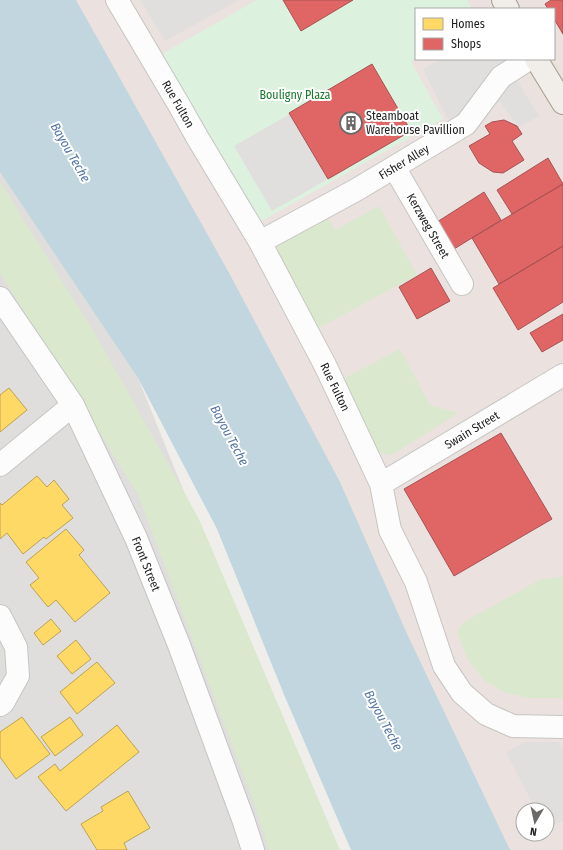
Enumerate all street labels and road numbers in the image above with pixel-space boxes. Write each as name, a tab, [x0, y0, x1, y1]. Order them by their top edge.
street label: Rue Fulton	[159, 78, 197, 130]
street label: Fisher Alley	[376, 141, 432, 182]
street label: Kerzweg Street	[404, 191, 452, 261]
street label: Rue Fulton	[317, 360, 353, 414]
street label: Swain Street	[442, 408, 502, 452]
street label: Front Street	[129, 535, 163, 593]

